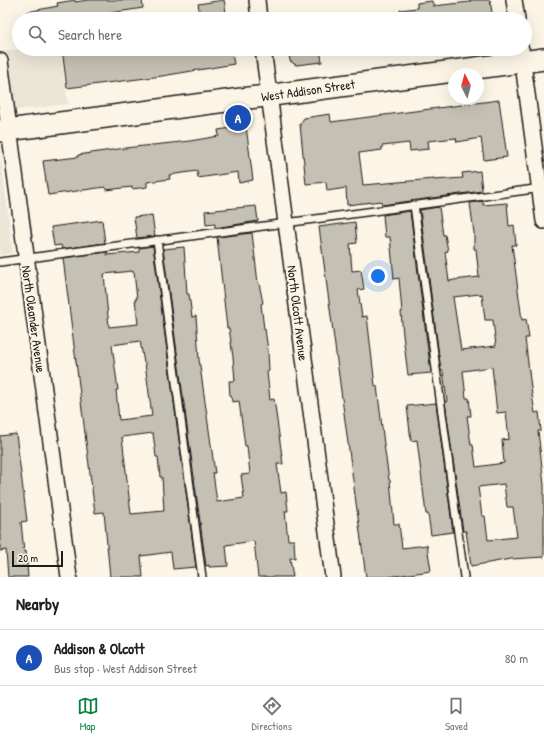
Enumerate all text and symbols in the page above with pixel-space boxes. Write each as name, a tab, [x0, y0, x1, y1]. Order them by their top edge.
search box	[12, 12, 532, 56]
icon: search	[26, 23, 48, 45]
text: Search here	[58, 24, 122, 45]
north arrow	[448, 68, 484, 104]
street label: West Addison Street	[260, 74, 357, 105]
pin: A	[225, 103, 251, 133]
street label: North Oleander Avenue	[18, 264, 50, 374]
street label: North Olcott Avenue	[283, 264, 313, 362]
your location	[368, 266, 388, 286]
scale bar	[12, 549, 63, 568]
text: 20 m	[18, 551, 38, 565]
text: Nearby	[16, 592, 59, 615]
text: Addison & Olcott	[54, 638, 144, 659]
text: A	[26, 649, 32, 667]
text: 80 m	[505, 649, 528, 667]
text: Bus stop · West Addison Street	[54, 659, 197, 677]
tab: Map	[77, 695, 99, 733]
tab: Directions	[252, 695, 292, 733]
tab: Saved	[445, 695, 467, 733]

